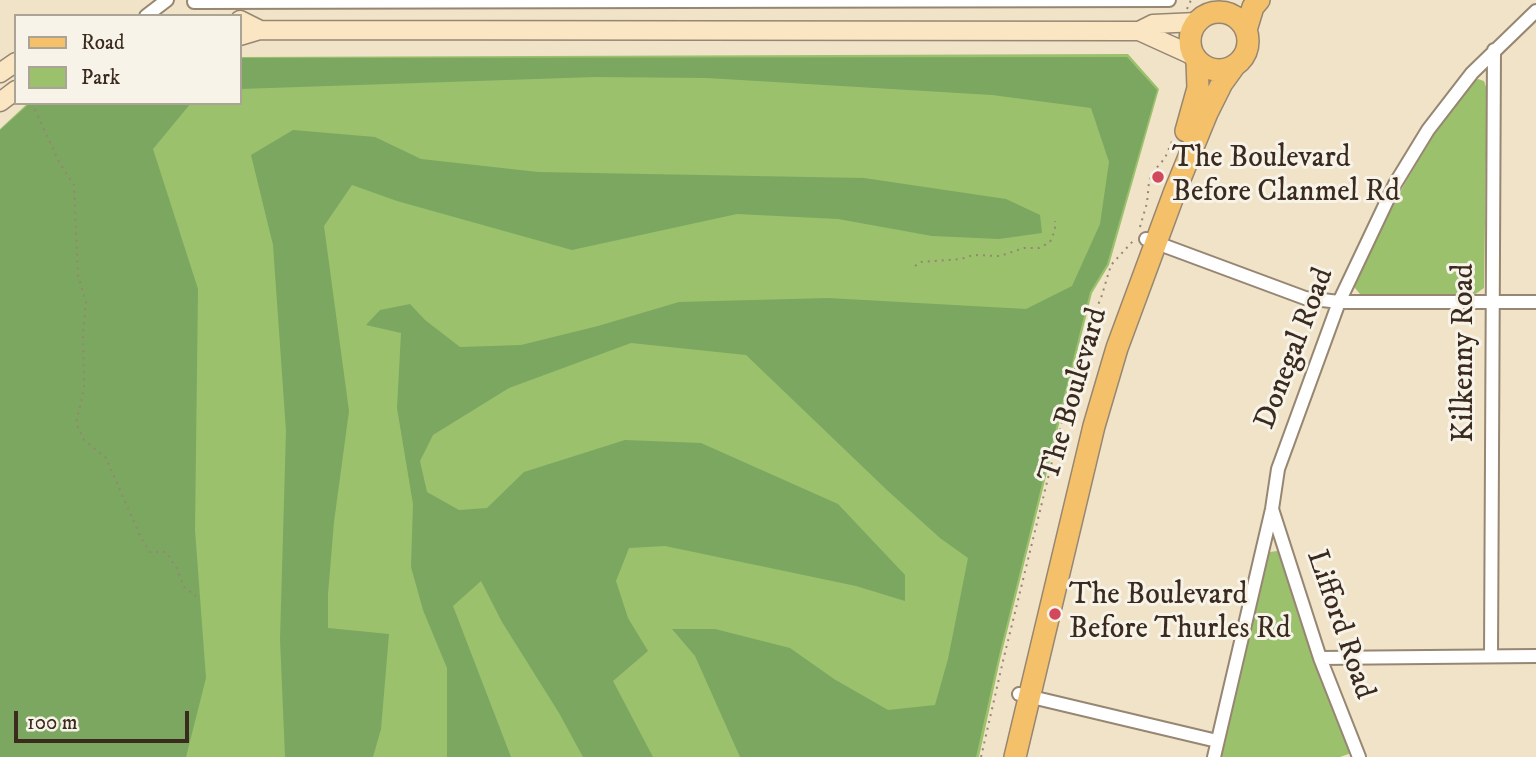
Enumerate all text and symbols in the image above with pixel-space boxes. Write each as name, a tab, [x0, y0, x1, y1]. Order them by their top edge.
legend	[14, 14, 242, 105]
text: Road	[81, 30, 125, 56]
text: Park	[81, 65, 120, 91]
place label: The Boulevard Before Clanmel Rd	[1172, 142, 1400, 212]
marker: The Boulevard Before Clanmel Rd	[1150, 169, 1166, 185]
street label: Donegal Road	[1249, 263, 1343, 435]
street label: Kilkenny Road	[1448, 264, 1484, 442]
street label: The Boulevard	[1033, 304, 1117, 486]
street label: Lifford Road	[1297, 546, 1381, 704]
place label: The Boulevard Before Thurles Rd	[1069, 579, 1291, 650]
marker: The Boulevard Before Thurles Rd	[1047, 606, 1063, 622]
scale bar	[18, 698, 192, 742]
text: 100 m	[27, 710, 78, 736]

